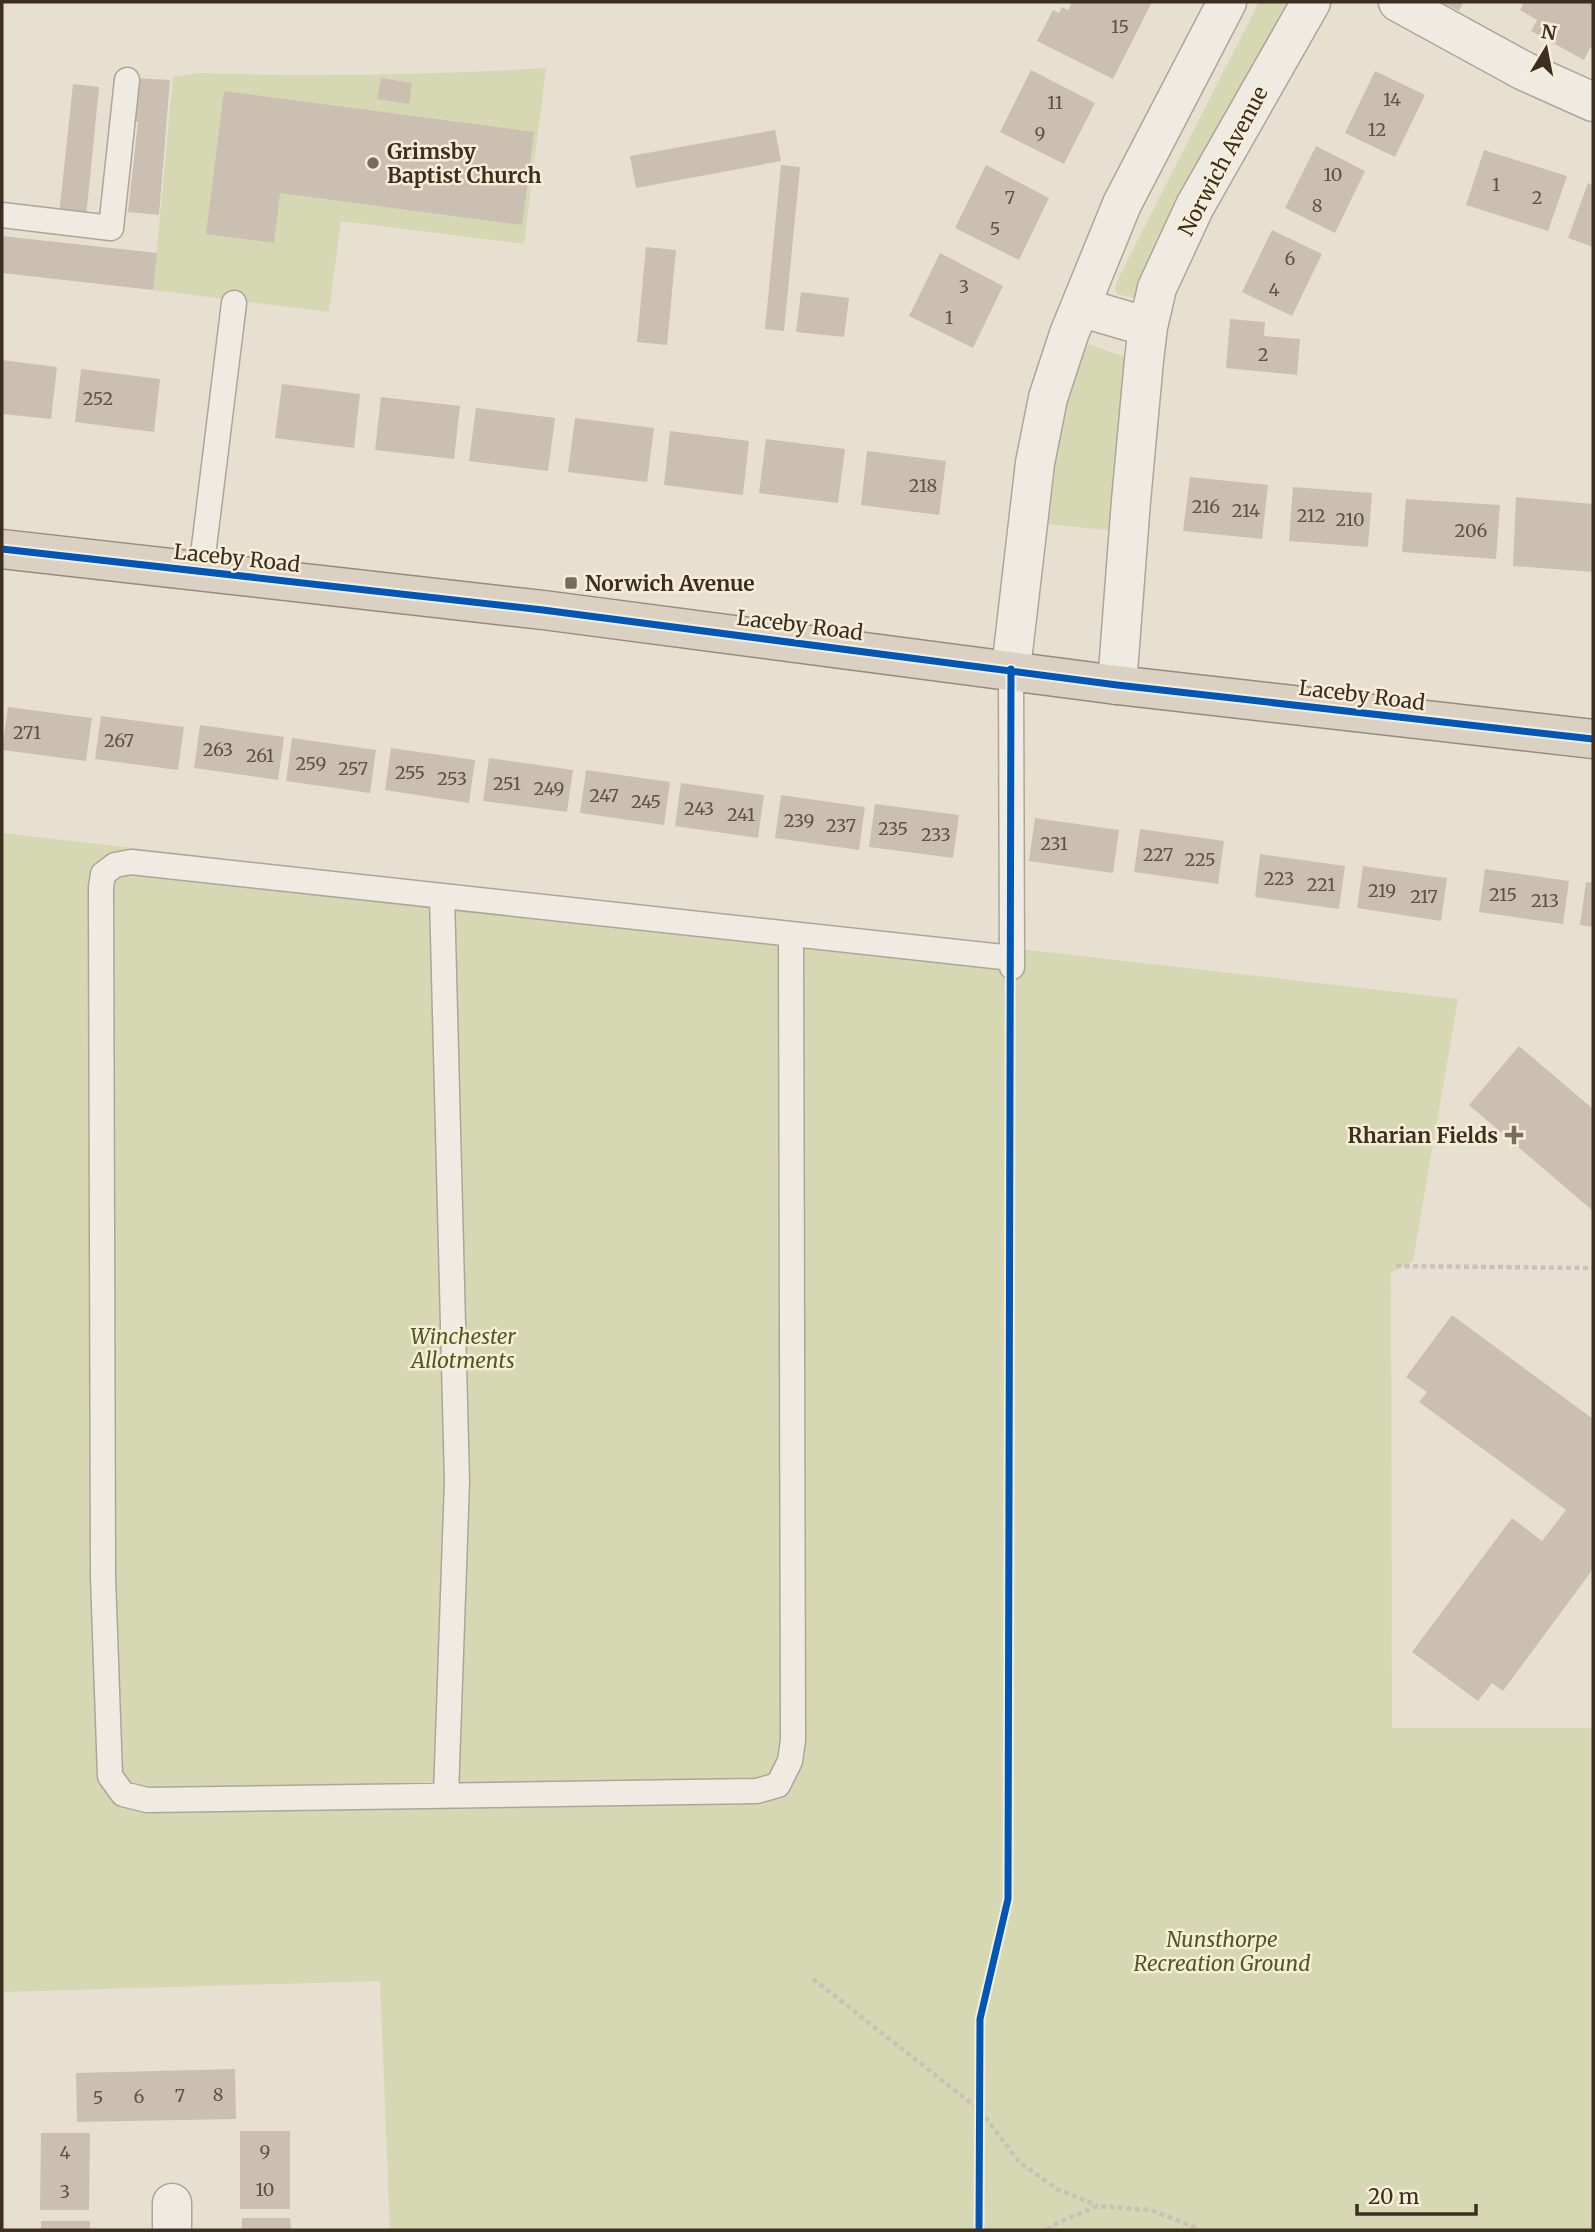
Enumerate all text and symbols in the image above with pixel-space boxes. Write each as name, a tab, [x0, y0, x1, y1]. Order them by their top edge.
north arrow	[1511, 14, 1581, 84]
house number: 15	[1111, 15, 1129, 38]
text: N	[1539, 19, 1558, 45]
street label: Norwich Avenue	[1172, 81, 1274, 240]
house number: 14	[1383, 88, 1401, 111]
house number: 11	[1047, 91, 1063, 114]
house number: 12	[1368, 118, 1386, 141]
house number: 9	[1035, 122, 1045, 145]
place label: Grimsby Baptist Church	[387, 138, 542, 189]
marker: Grimsby Baptist Church	[365, 155, 381, 171]
house number: 10	[1324, 163, 1342, 186]
house number: 1	[1492, 173, 1500, 196]
house number: 7	[1005, 186, 1015, 209]
house number: 2	[1532, 186, 1542, 209]
house number: 8	[1312, 194, 1322, 217]
house number: 5	[990, 217, 1000, 240]
house number: 6	[1285, 247, 1296, 270]
house number: 3	[959, 275, 969, 298]
house number: 4	[1268, 278, 1280, 301]
house number: 1	[945, 306, 953, 329]
house number: 2	[1258, 343, 1268, 366]
house number: 252	[83, 387, 113, 410]
house number: 218	[909, 474, 937, 497]
house number: 216	[1192, 495, 1220, 518]
house number: 214	[1232, 499, 1260, 522]
house number: 212	[1297, 504, 1325, 527]
house number: 210	[1335, 508, 1365, 531]
house number: 206	[1455, 519, 1488, 542]
street label: Laceby Road	[172, 538, 302, 578]
place label: Norwich Avenue	[585, 570, 755, 597]
marker: Norwich Avenue	[563, 575, 579, 591]
street label: Laceby Road	[735, 604, 865, 646]
street label: Laceby Road	[1297, 674, 1427, 716]
house number: 271	[13, 721, 41, 744]
house number: 267	[104, 729, 134, 752]
house number: 263	[203, 738, 233, 761]
house number: 261	[246, 744, 274, 767]
house number: 259	[296, 752, 326, 775]
house number: 257	[338, 757, 368, 780]
house number: 255	[395, 761, 425, 784]
house number: 253	[437, 767, 467, 790]
house number: 251	[493, 772, 521, 795]
house number: 249	[533, 777, 565, 800]
house number: 247	[589, 784, 619, 807]
house number: 245	[631, 790, 661, 813]
house number: 243	[684, 797, 714, 820]
house number: 241	[727, 803, 755, 826]
house number: 239	[784, 809, 814, 832]
house number: 237	[826, 814, 856, 837]
house number: 235	[878, 817, 908, 840]
house number: 233	[921, 823, 951, 846]
house number: 231	[1040, 832, 1068, 855]
house number: 227	[1143, 843, 1173, 866]
house number: 225	[1185, 848, 1215, 871]
house number: 223	[1264, 867, 1294, 890]
house number: 221	[1307, 873, 1335, 896]
house number: 219	[1368, 879, 1396, 902]
house number: 215	[1489, 883, 1517, 906]
house number: 217	[1410, 885, 1438, 908]
house number: 213	[1531, 889, 1559, 912]
place label: Rharian Fields	[1348, 1122, 1498, 1149]
marker: Rharian Fields	[1504, 1125, 1524, 1145]
park label: Winchester Allotments	[409, 1323, 516, 1374]
park label: Nunsthorpe Recreation Ground	[1134, 1926, 1310, 1977]
house number: 8	[213, 2083, 223, 2106]
house number: 7	[175, 2084, 185, 2107]
house number: 6	[134, 2085, 145, 2108]
house number: 5	[93, 2086, 103, 2109]
house number: 9	[260, 2140, 270, 2163]
house number: 4	[59, 2141, 71, 2164]
scale bar	[1357, 2172, 1476, 2216]
house number: 10	[256, 2178, 274, 2201]
house number: 3	[60, 2180, 70, 2203]
text: 20 m	[1368, 2183, 1420, 2210]

